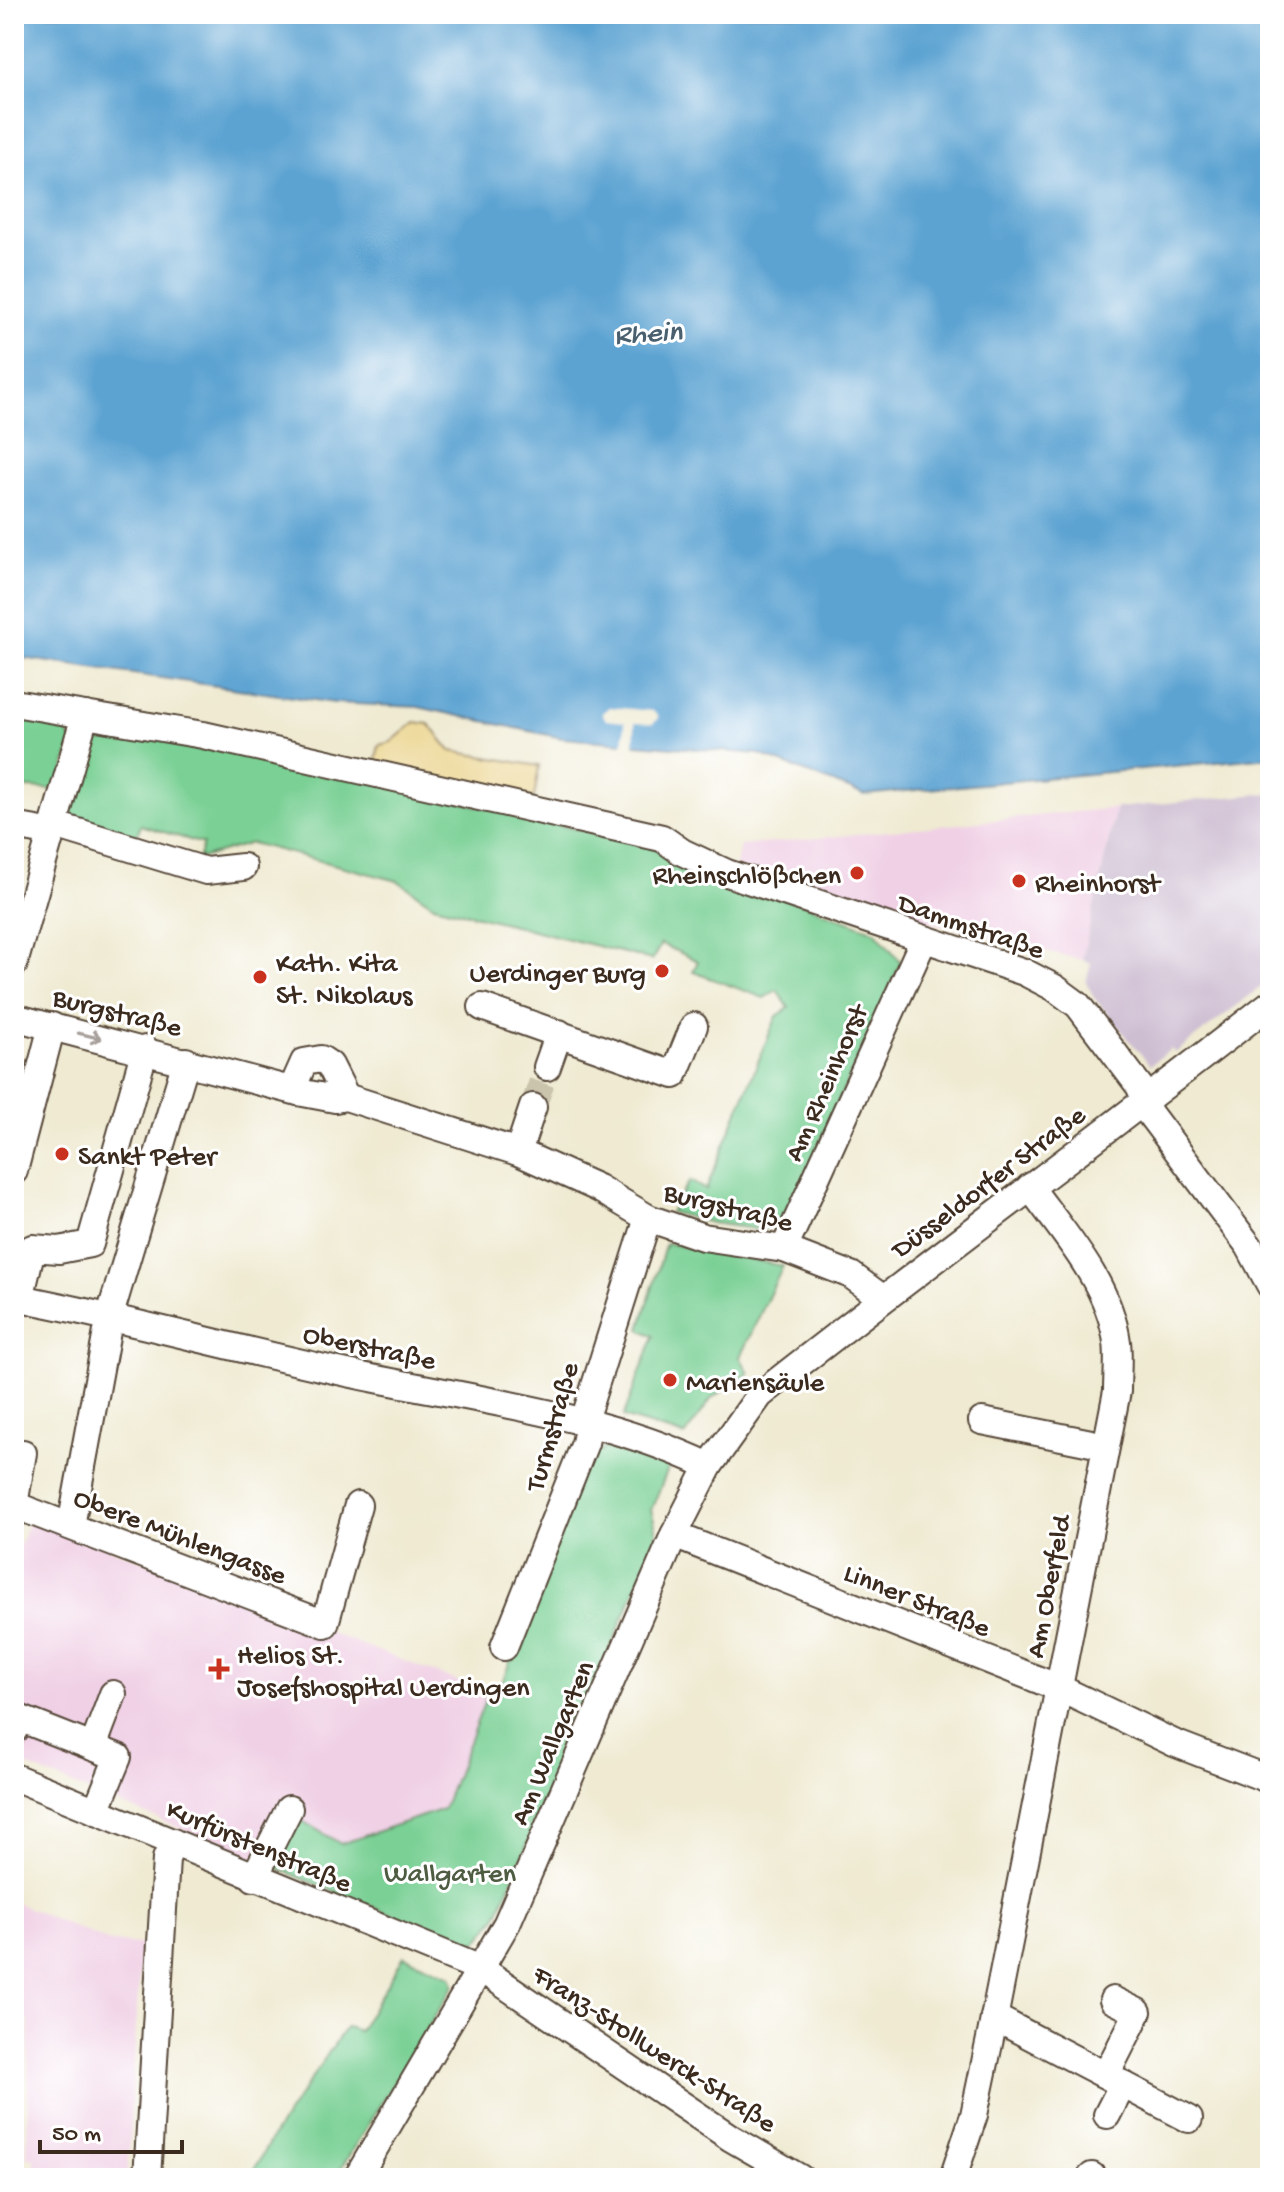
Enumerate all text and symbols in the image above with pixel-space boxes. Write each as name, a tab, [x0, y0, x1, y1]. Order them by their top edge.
water label: Rhein	[613, 316, 684, 355]
place label: Rheinschlößchen	[653, 861, 842, 894]
marker: Rheinschlößchen	[848, 864, 866, 882]
place label: Rheinhorst	[1035, 869, 1162, 902]
marker: Rheinhorst	[1010, 872, 1028, 890]
street label: Dammstraße	[891, 887, 1048, 969]
place label: Kath. Kita St. Nikolaus	[276, 949, 413, 1014]
place label: Uerdinger Burg	[469, 959, 646, 992]
marker: Uerdinger Burg	[653, 962, 671, 980]
marker: Kath. Kita St. Nikolaus	[251, 968, 269, 986]
street label: Burgstraße	[48, 982, 185, 1046]
street label: Am Rheinhorst	[779, 998, 878, 1167]
one-way arrow	[76, 1029, 102, 1044]
street label: Düsseldorfer Straße	[885, 1100, 1094, 1269]
place label: Sankt Peter	[78, 1142, 218, 1175]
marker: Sankt Peter	[53, 1145, 71, 1163]
street label: Burgstraße	[659, 1177, 796, 1241]
street label: Oberstraße	[300, 1319, 439, 1380]
street label: Turmstraße	[520, 1359, 589, 1497]
place label: Mariensäule	[686, 1368, 825, 1401]
marker: Mariensäule	[661, 1371, 679, 1389]
street label: Obere Mühlengasse	[68, 1482, 291, 1594]
street label: Am Oberfeld	[1020, 1510, 1081, 1661]
street label: Linner Straße	[838, 1558, 995, 1647]
place label: Helios St. Josefshospital Uerdingen	[237, 1641, 530, 1706]
street label: Am Wallgarten	[505, 1656, 604, 1831]
marker: Helios St. Josefshospital Uerdingen	[208, 1658, 230, 1680]
street label: Kurfürstenstraße	[161, 1794, 356, 1902]
park label: Wallgarten	[384, 1859, 517, 1892]
street label: Franz-Stollwerck-Straße	[525, 1959, 782, 2142]
scale bar	[40, 2104, 182, 2154]
text: 50 m	[52, 2121, 101, 2150]

